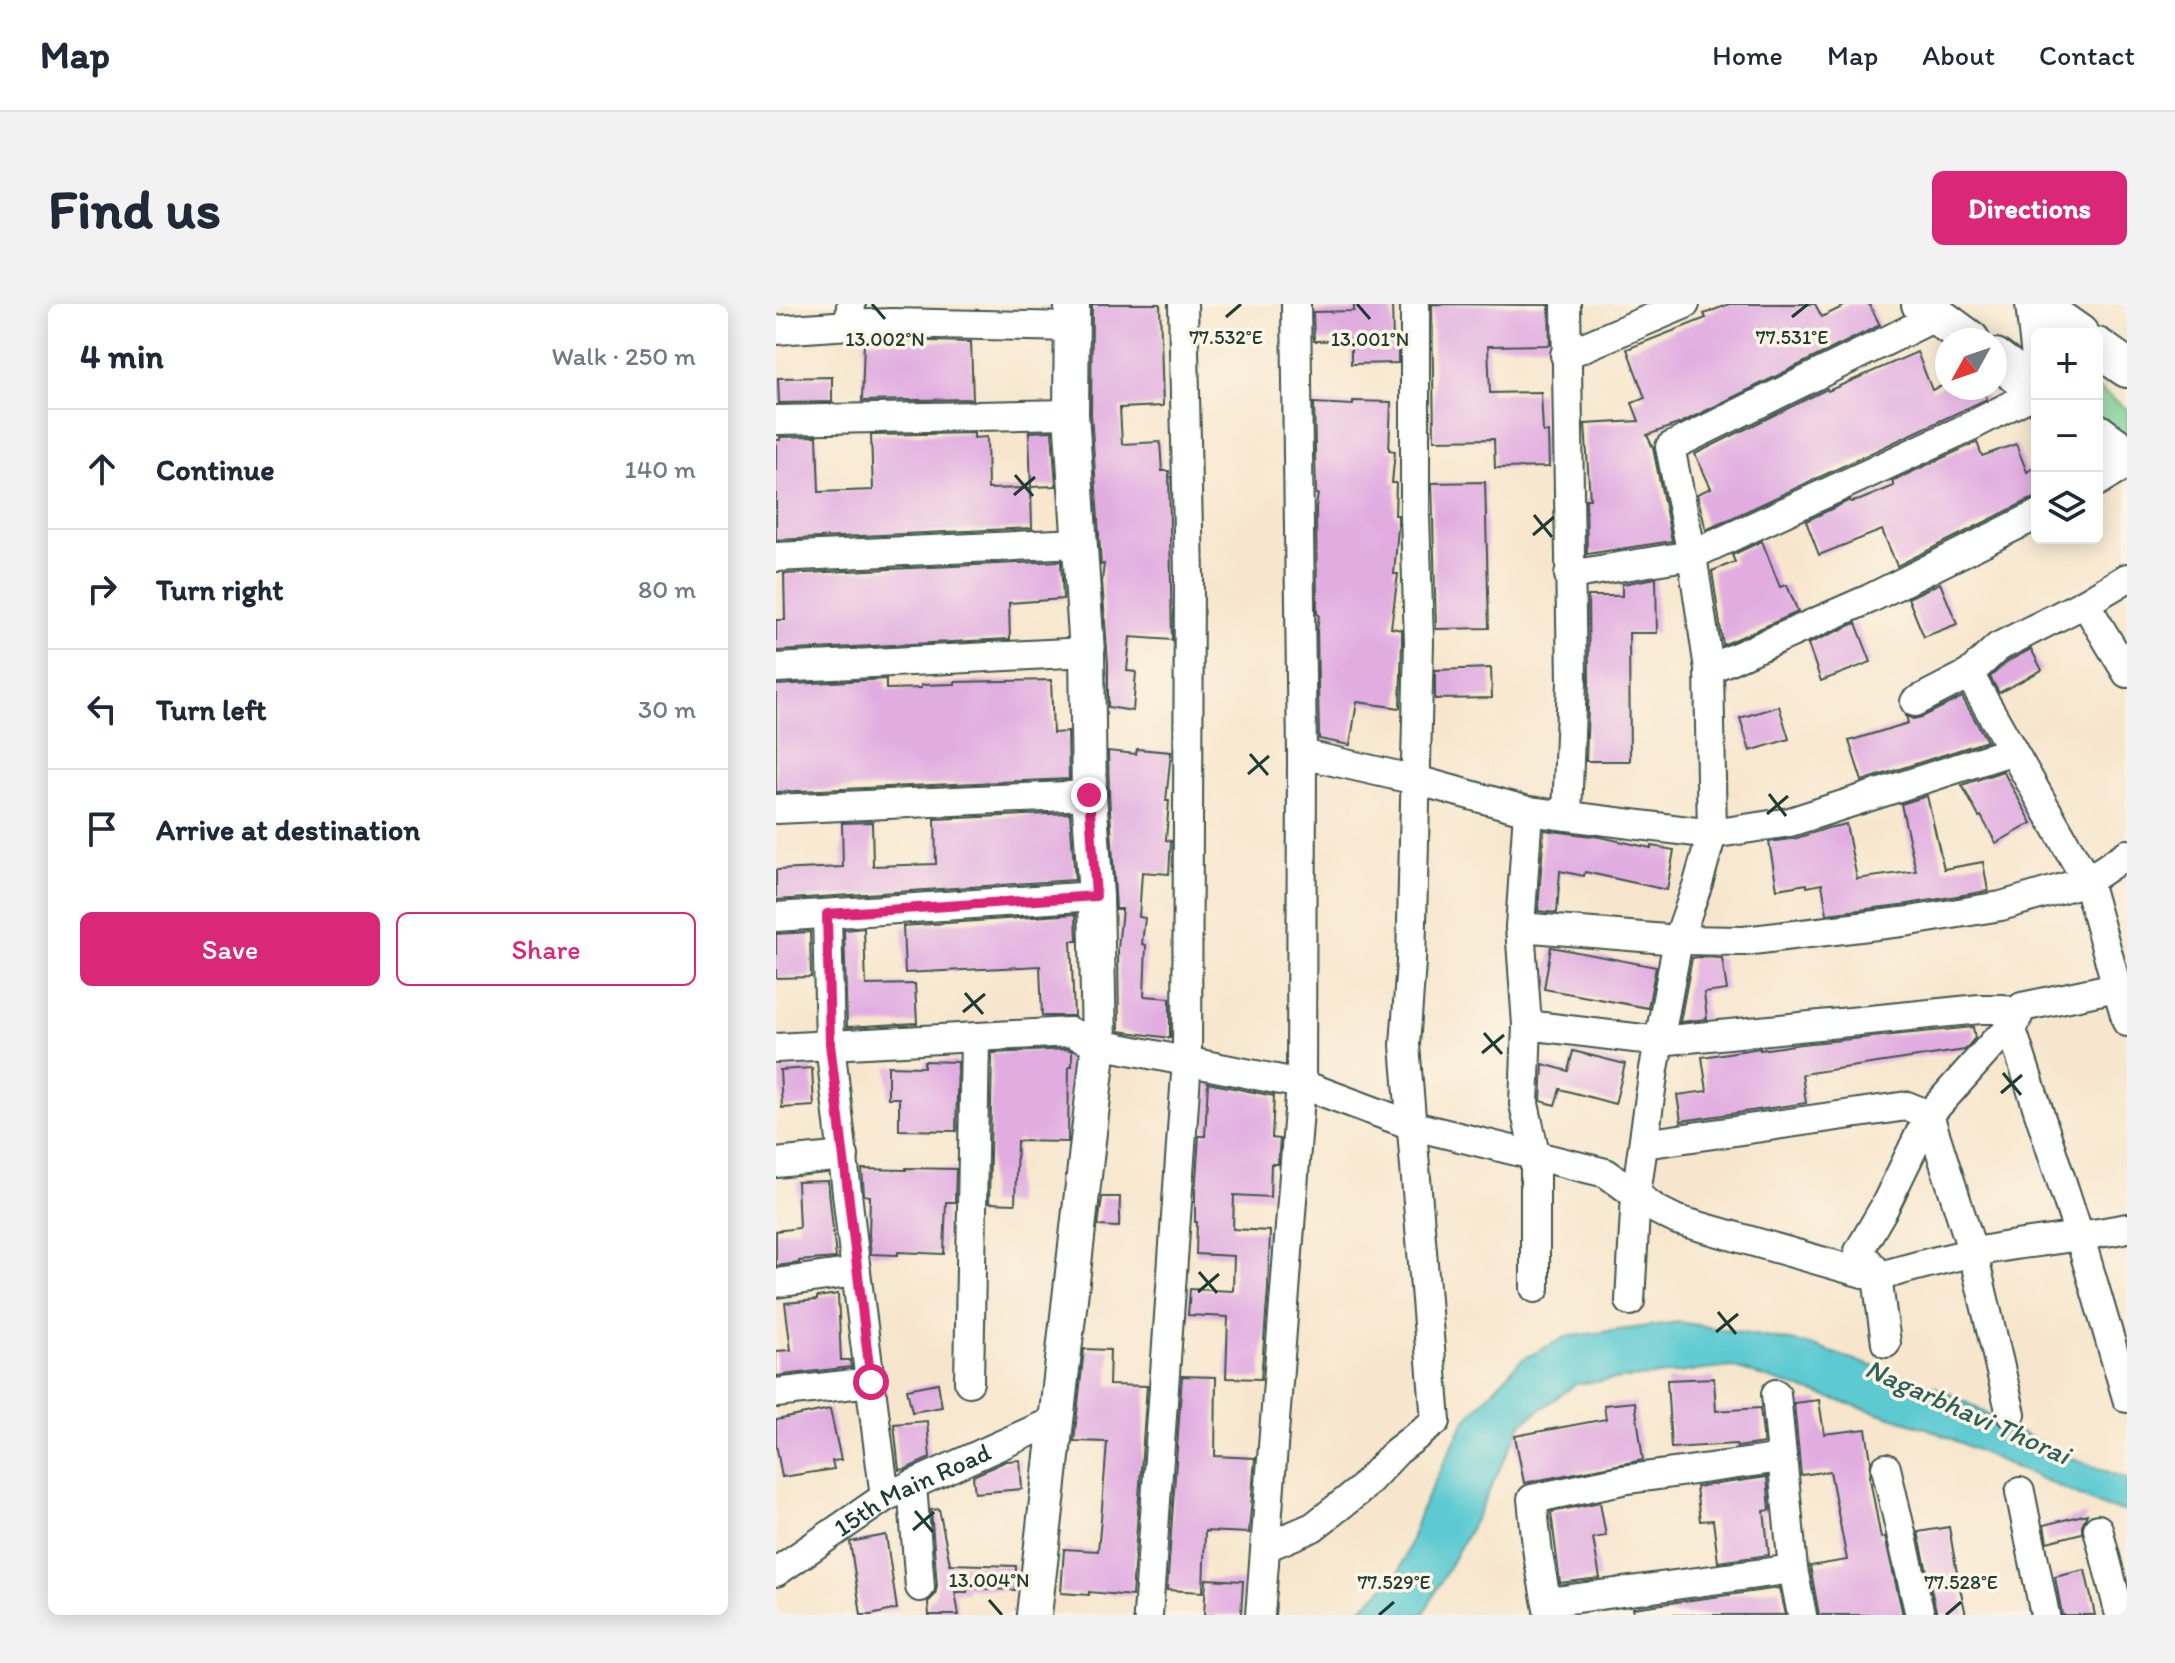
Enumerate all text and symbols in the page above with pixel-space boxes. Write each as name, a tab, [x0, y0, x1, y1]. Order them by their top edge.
text: Map	[40, 32, 110, 78]
text: Home	[1712, 38, 1783, 72]
text: Map	[1827, 38, 1878, 72]
text: About	[1922, 38, 1995, 72]
text: Contact	[2039, 38, 2135, 72]
button: Directions	[1932, 171, 2127, 245]
text: Find us	[48, 175, 221, 242]
text: 77.532°E	[1189, 325, 1263, 349]
text: 77.531°E	[1756, 325, 1828, 349]
text: 13.002°N	[845, 327, 925, 351]
text: 13.001°N	[1331, 327, 1409, 351]
north arrow	[1935, 328, 2007, 400]
map controls	[2031, 328, 2103, 544]
button: +	[2031, 328, 2103, 400]
text: 4 min	[80, 336, 164, 377]
text: Walk · 250 m	[552, 340, 696, 372]
button: −	[2031, 400, 2103, 472]
icon: ahead	[80, 447, 124, 491]
text: Continue	[156, 451, 275, 488]
text: 140 m	[625, 453, 696, 485]
button: layers	[2031, 472, 2103, 544]
icon: right	[80, 567, 124, 611]
text: Turn right	[156, 571, 284, 608]
text: 80 m	[638, 573, 696, 605]
icon: left	[80, 687, 124, 731]
text: Turn left	[156, 691, 267, 728]
text: 30 m	[638, 693, 696, 725]
route end	[1071, 777, 1107, 813]
icon: arrive	[80, 807, 124, 851]
text: Arrive at destination	[156, 811, 420, 848]
button: Save	[80, 912, 380, 986]
button: Share	[396, 912, 696, 986]
water label: Nagarbhavi Thorai	[1860, 1351, 2078, 1473]
route start	[853, 1364, 889, 1400]
street label: 15th Main Road	[827, 1435, 996, 1544]
text: 13.004°N	[948, 1568, 1030, 1592]
text: 77.529°E	[1357, 1570, 1431, 1594]
text: 77.528°E	[1924, 1570, 1998, 1594]

